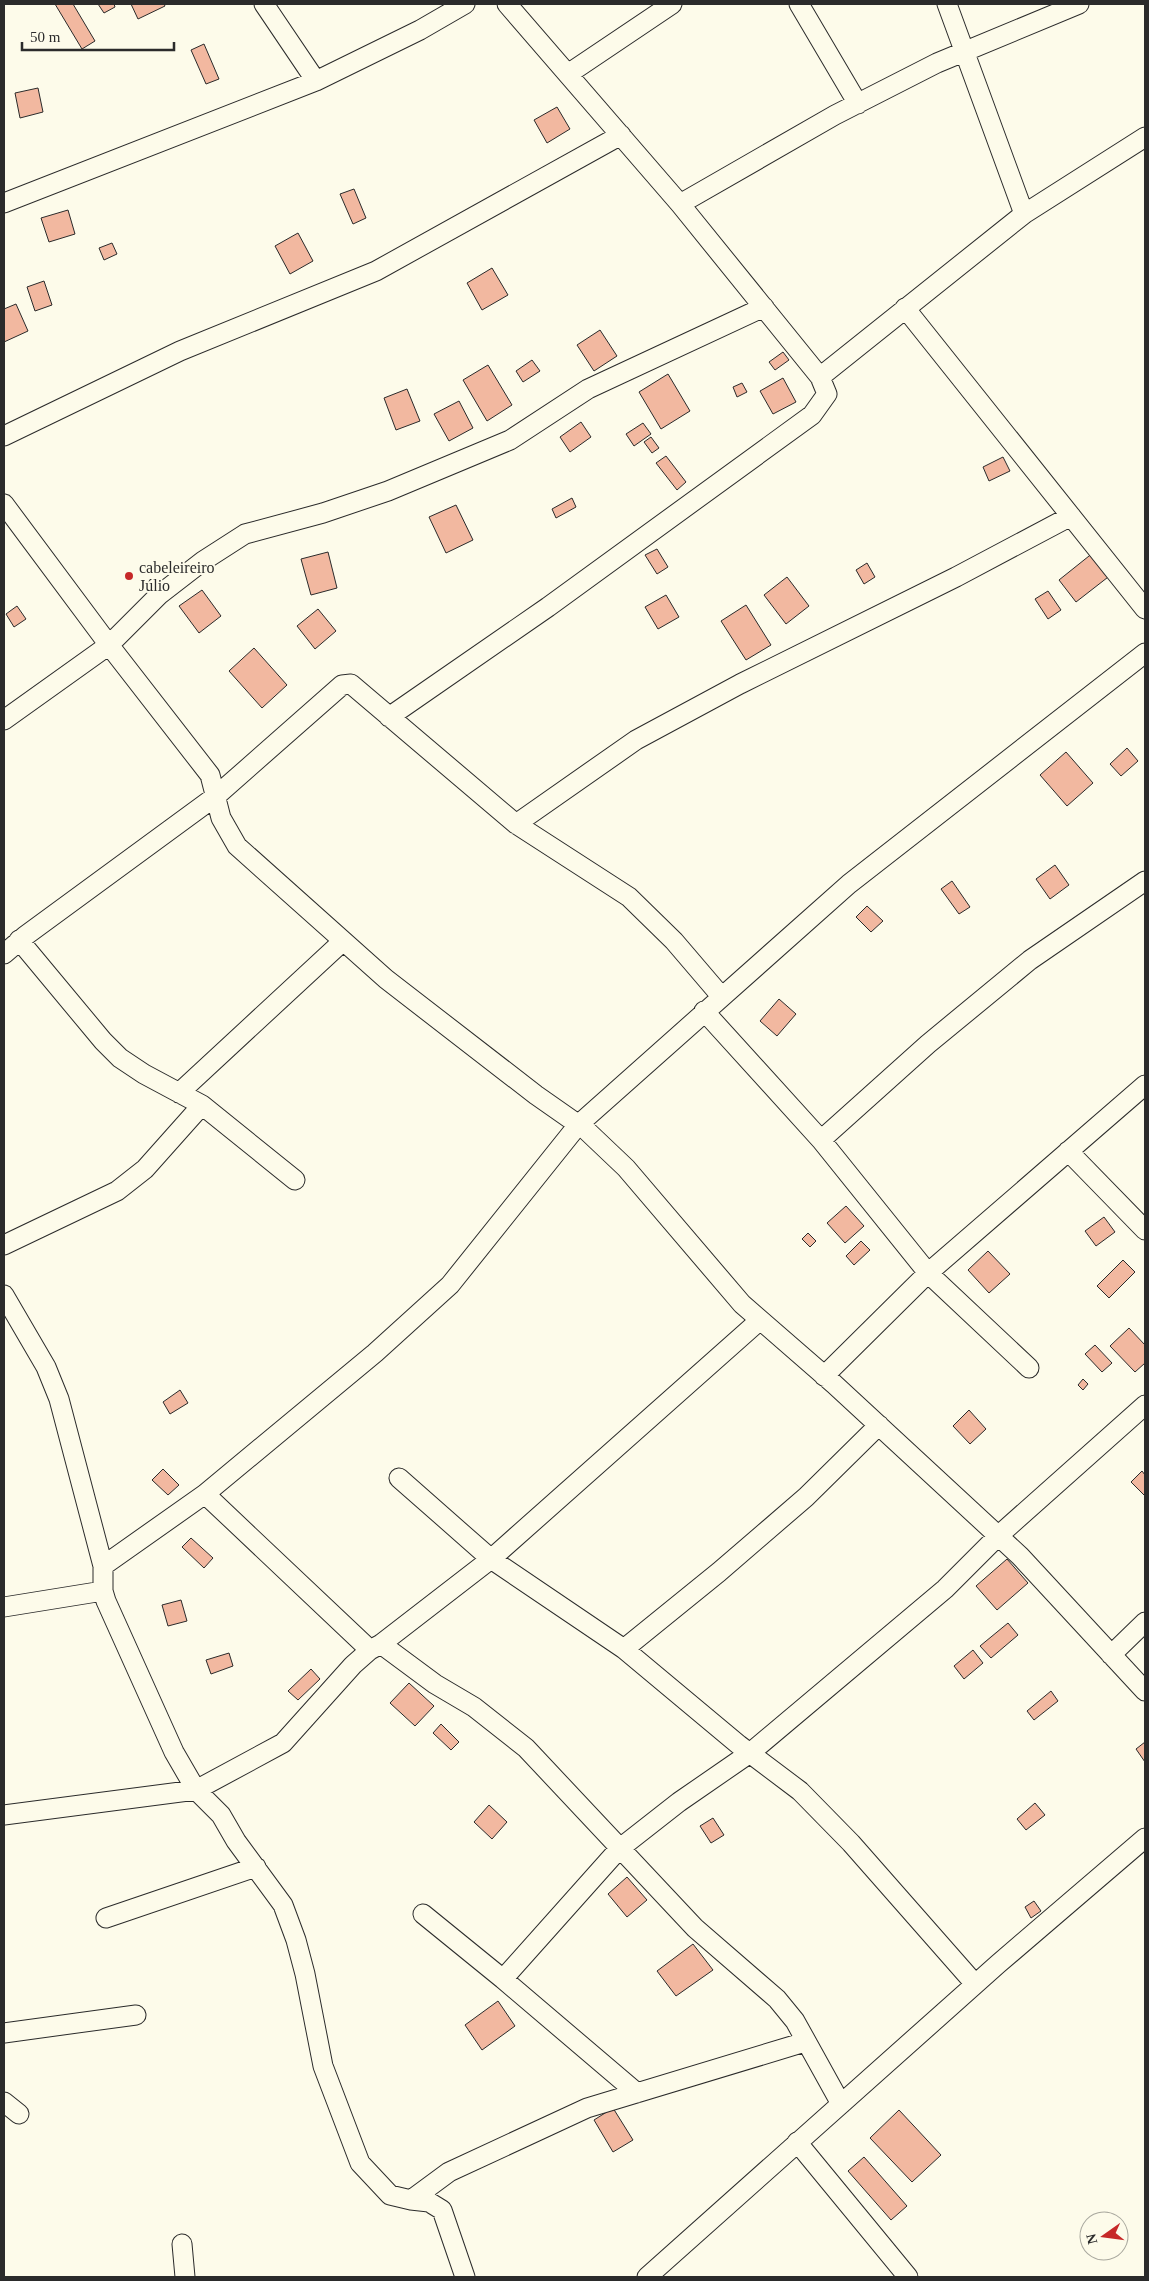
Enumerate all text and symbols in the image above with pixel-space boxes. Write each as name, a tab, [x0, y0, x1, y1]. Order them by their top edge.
scale bar	[22, 20, 175, 52]
text: 50 m	[30, 29, 61, 45]
place label: cabeleireiro Júlio	[139, 559, 215, 594]
marker: cabeleireiro Júlio	[123, 570, 135, 582]
north arrow	[1079, 2211, 1129, 2261]
text: N	[1083, 2232, 1100, 2246]

